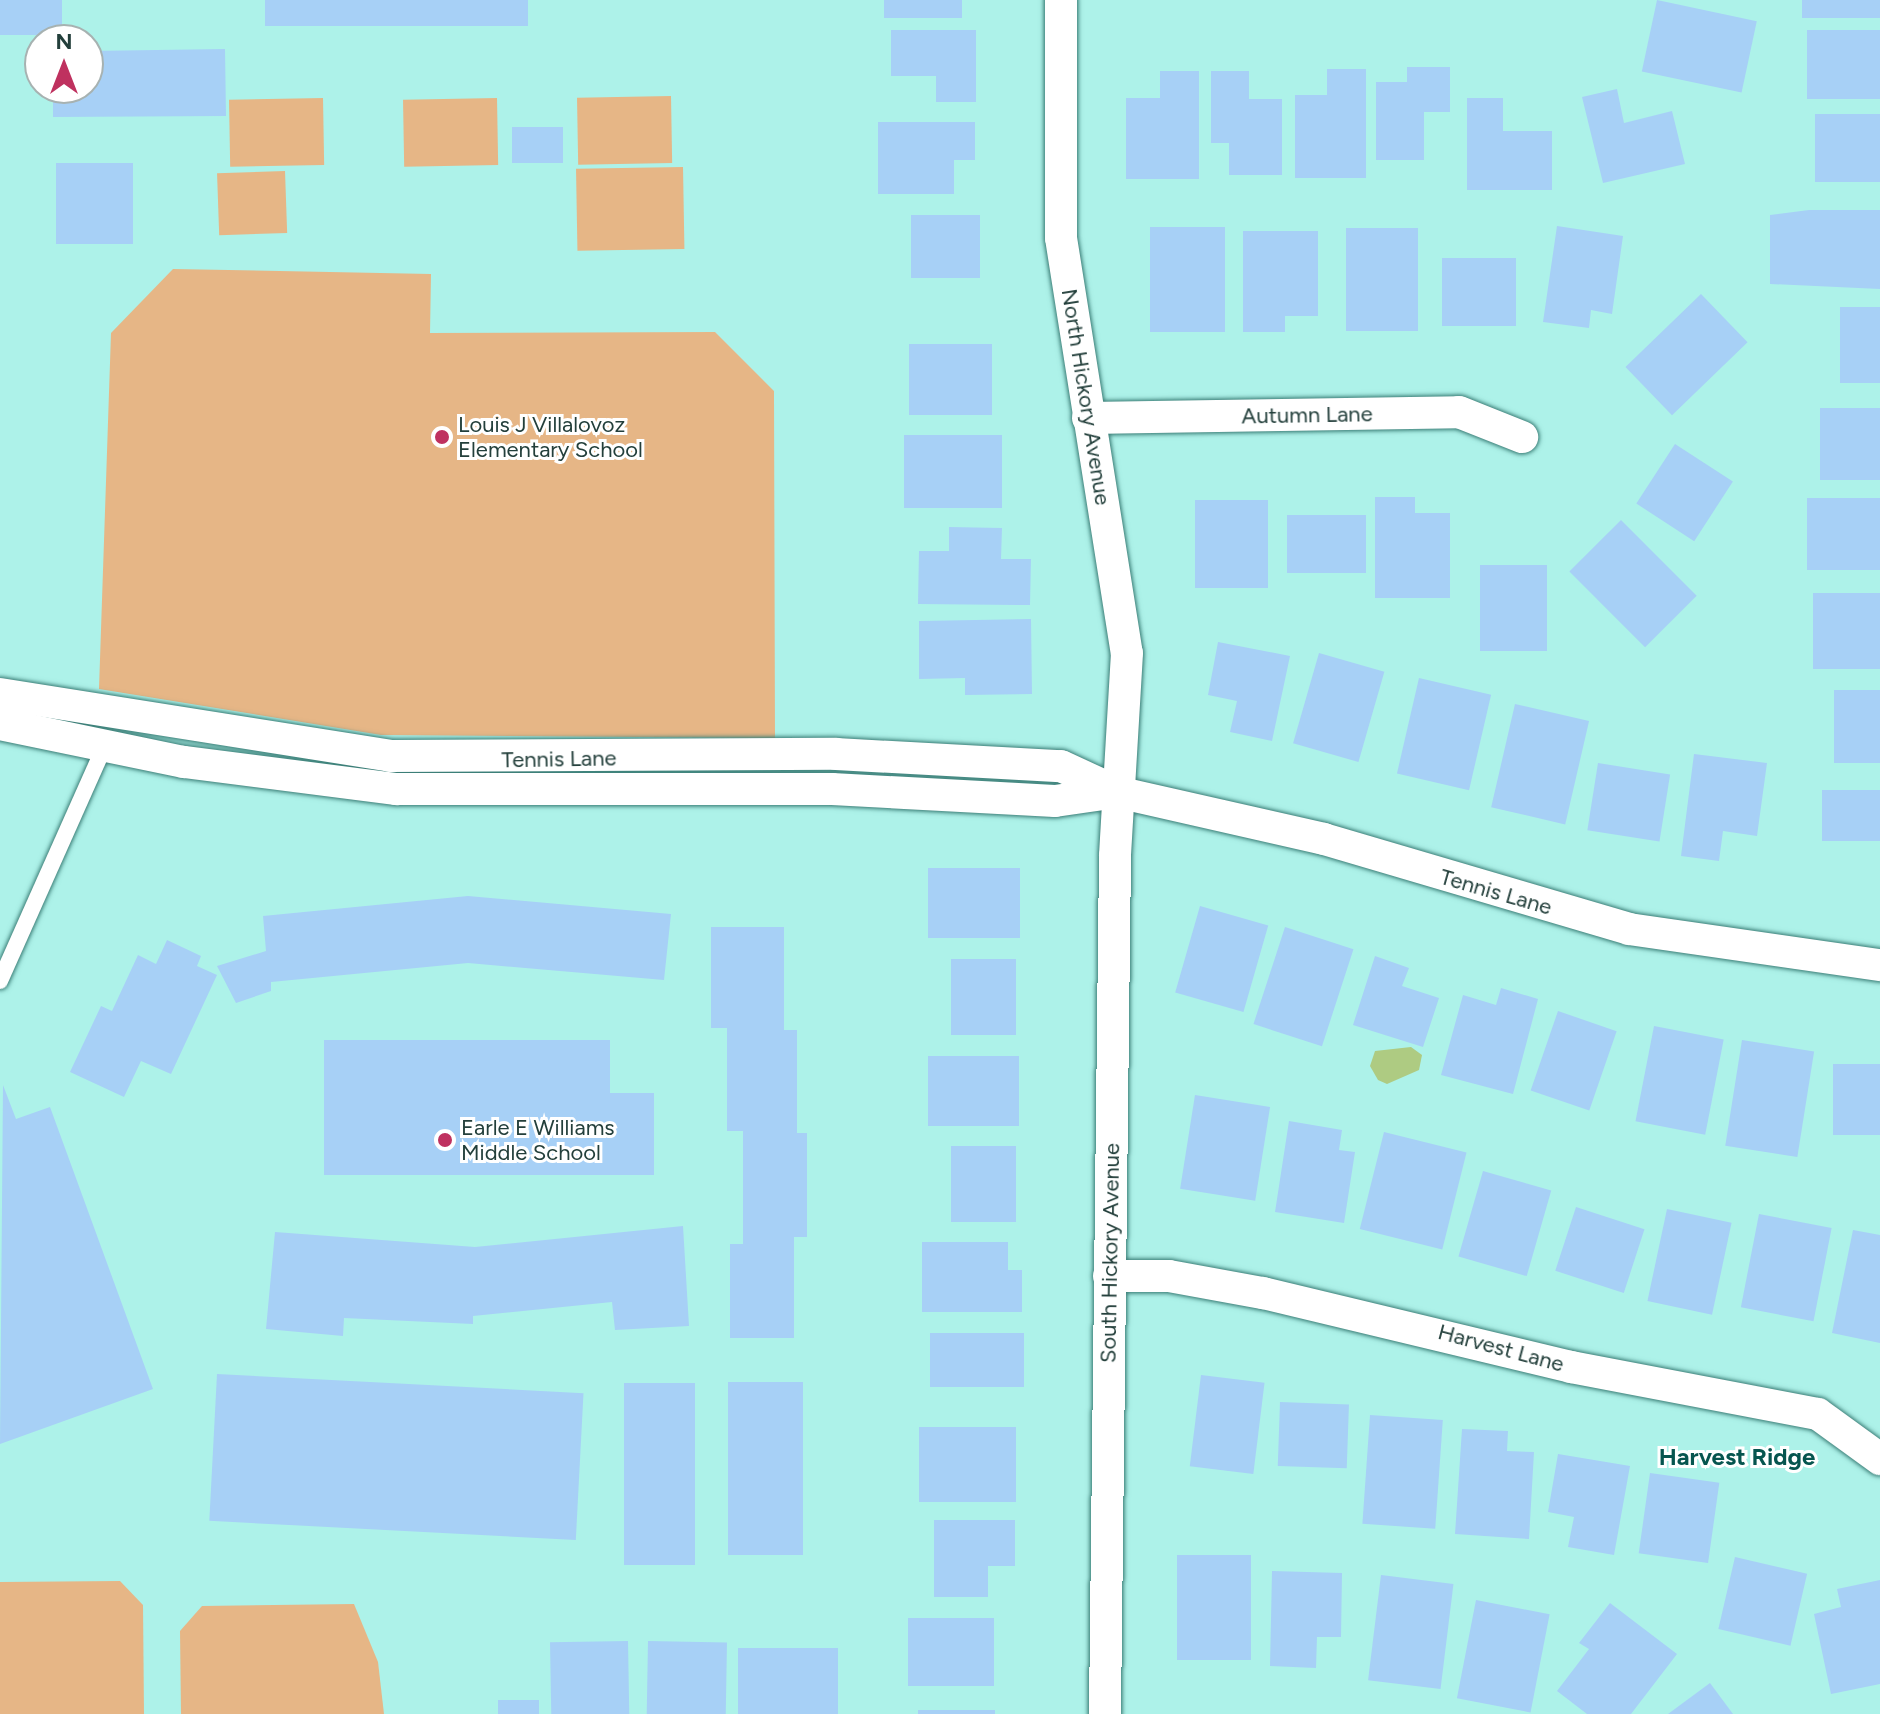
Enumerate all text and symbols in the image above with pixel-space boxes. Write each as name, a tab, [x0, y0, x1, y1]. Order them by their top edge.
north arrow	[24, 24, 104, 104]
text: N	[55, 28, 73, 55]
street label: North Hickory Avenue	[1056, 287, 1116, 507]
street label: Autumn Lane	[1241, 401, 1373, 429]
place label: Louis J Villalovoz Elementary School	[458, 411, 643, 462]
marker: Louis J Villalovoz Elementary School	[433, 428, 451, 446]
street label: Tennis Lane	[501, 745, 617, 773]
street label: Tennis Lane	[1437, 863, 1555, 921]
place label: Earle E Williams Middle School	[461, 1114, 615, 1166]
marker: Earle E Williams Middle School	[436, 1131, 454, 1149]
street label: South Hickory Avenue	[1095, 1143, 1125, 1363]
street label: Harvest Lane	[1435, 1319, 1567, 1377]
district label: Harvest Ridge	[1659, 1443, 1815, 1471]

